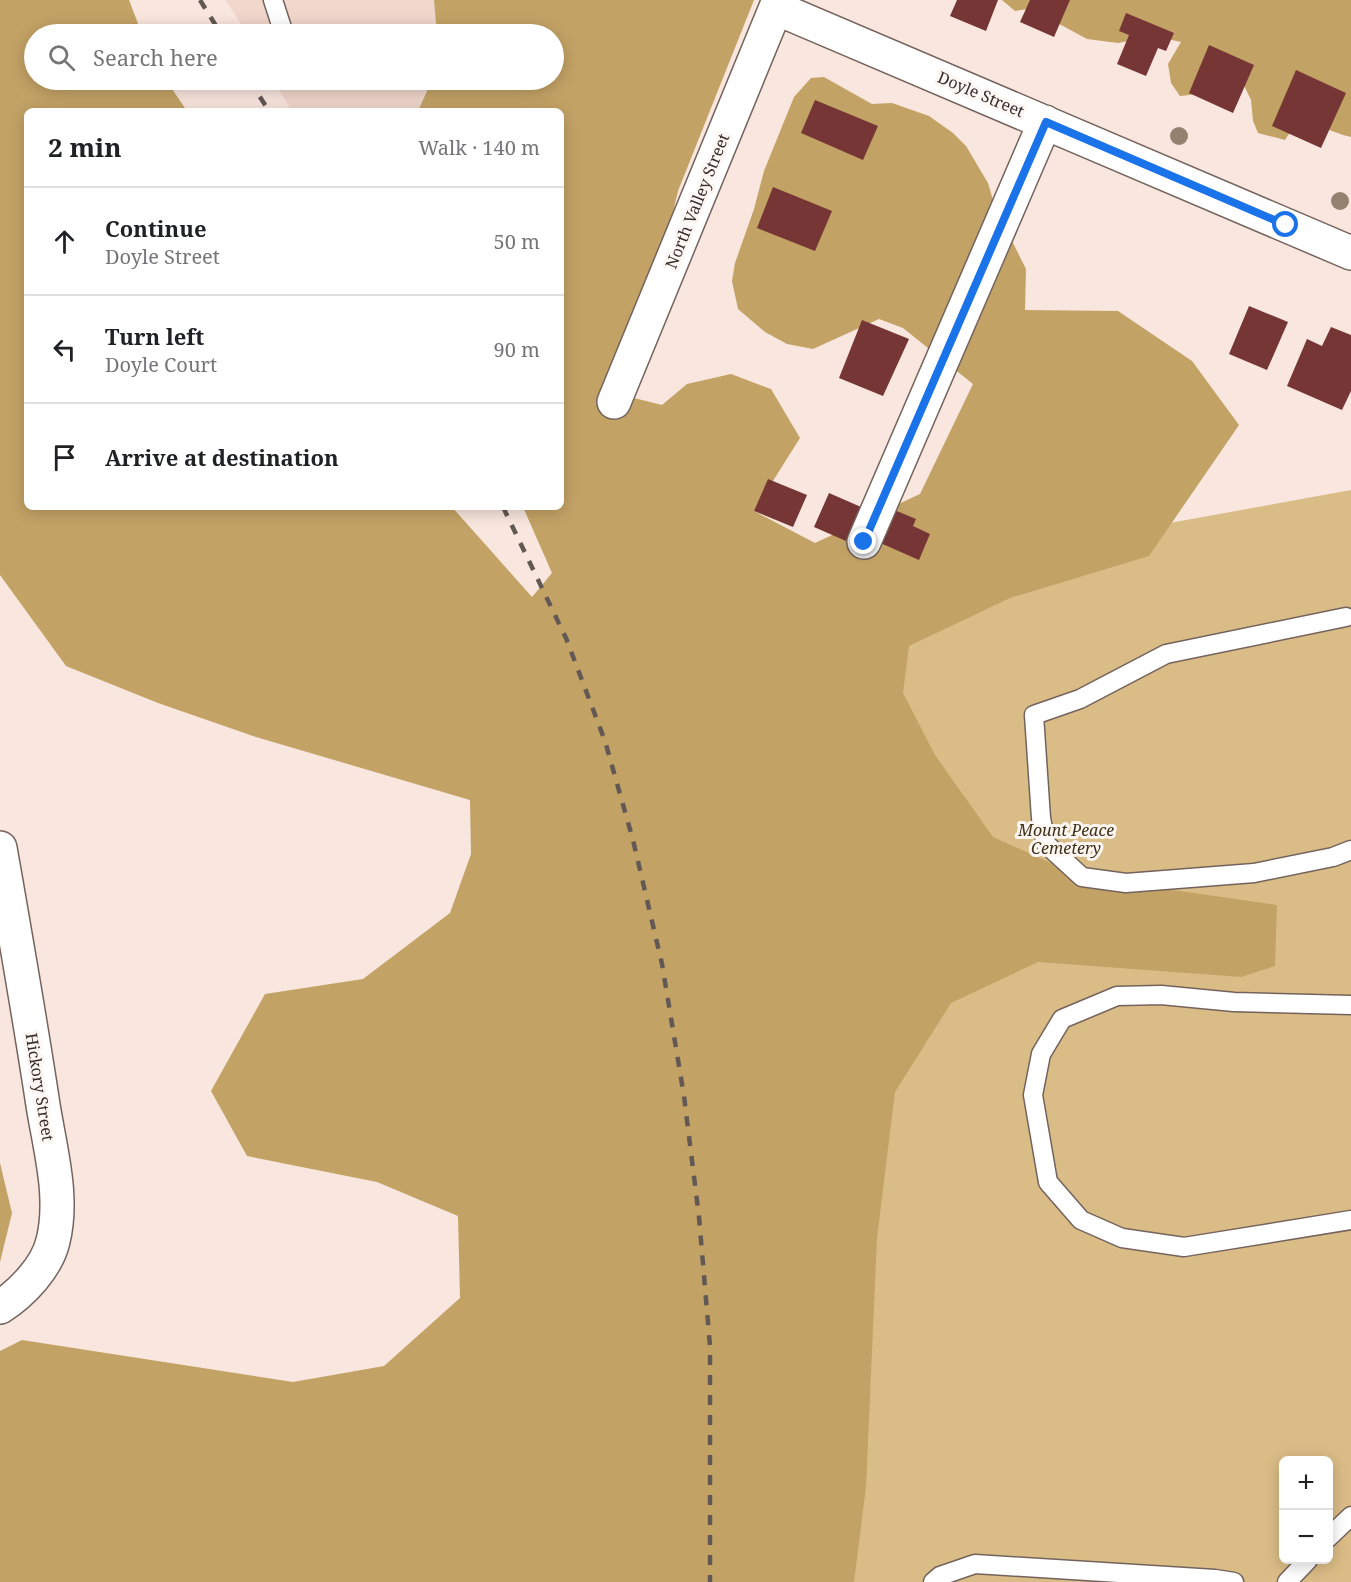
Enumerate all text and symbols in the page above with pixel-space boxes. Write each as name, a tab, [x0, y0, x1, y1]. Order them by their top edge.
search box	[24, 24, 564, 90]
icon: search	[45, 41, 78, 74]
text: Search here	[93, 42, 218, 72]
street label: Doyle Street	[934, 66, 1028, 122]
text: 2 min	[48, 129, 122, 165]
street label: North Valley Street	[660, 130, 734, 272]
text: Walk · 140 m	[418, 134, 540, 161]
route start	[1272, 211, 1298, 237]
text: Continue	[105, 213, 207, 243]
icon: ahead	[48, 225, 81, 258]
text: 50 m	[494, 228, 540, 255]
text: Doyle Street	[105, 243, 220, 270]
text: Turn left	[105, 321, 204, 351]
icon: left	[48, 333, 81, 366]
text: 90 m	[494, 336, 540, 363]
text: Doyle Court	[105, 351, 217, 378]
icon: arrive	[48, 441, 81, 474]
text: Arrive at destination	[105, 442, 339, 472]
route end	[850, 528, 876, 554]
park label: Mount Peace Cemetery	[1017, 819, 1114, 859]
street label: Hickory Street	[21, 1031, 59, 1143]
map controls	[1279, 1456, 1333, 1564]
button: +	[1279, 1456, 1333, 1510]
button: −	[1279, 1510, 1333, 1564]

